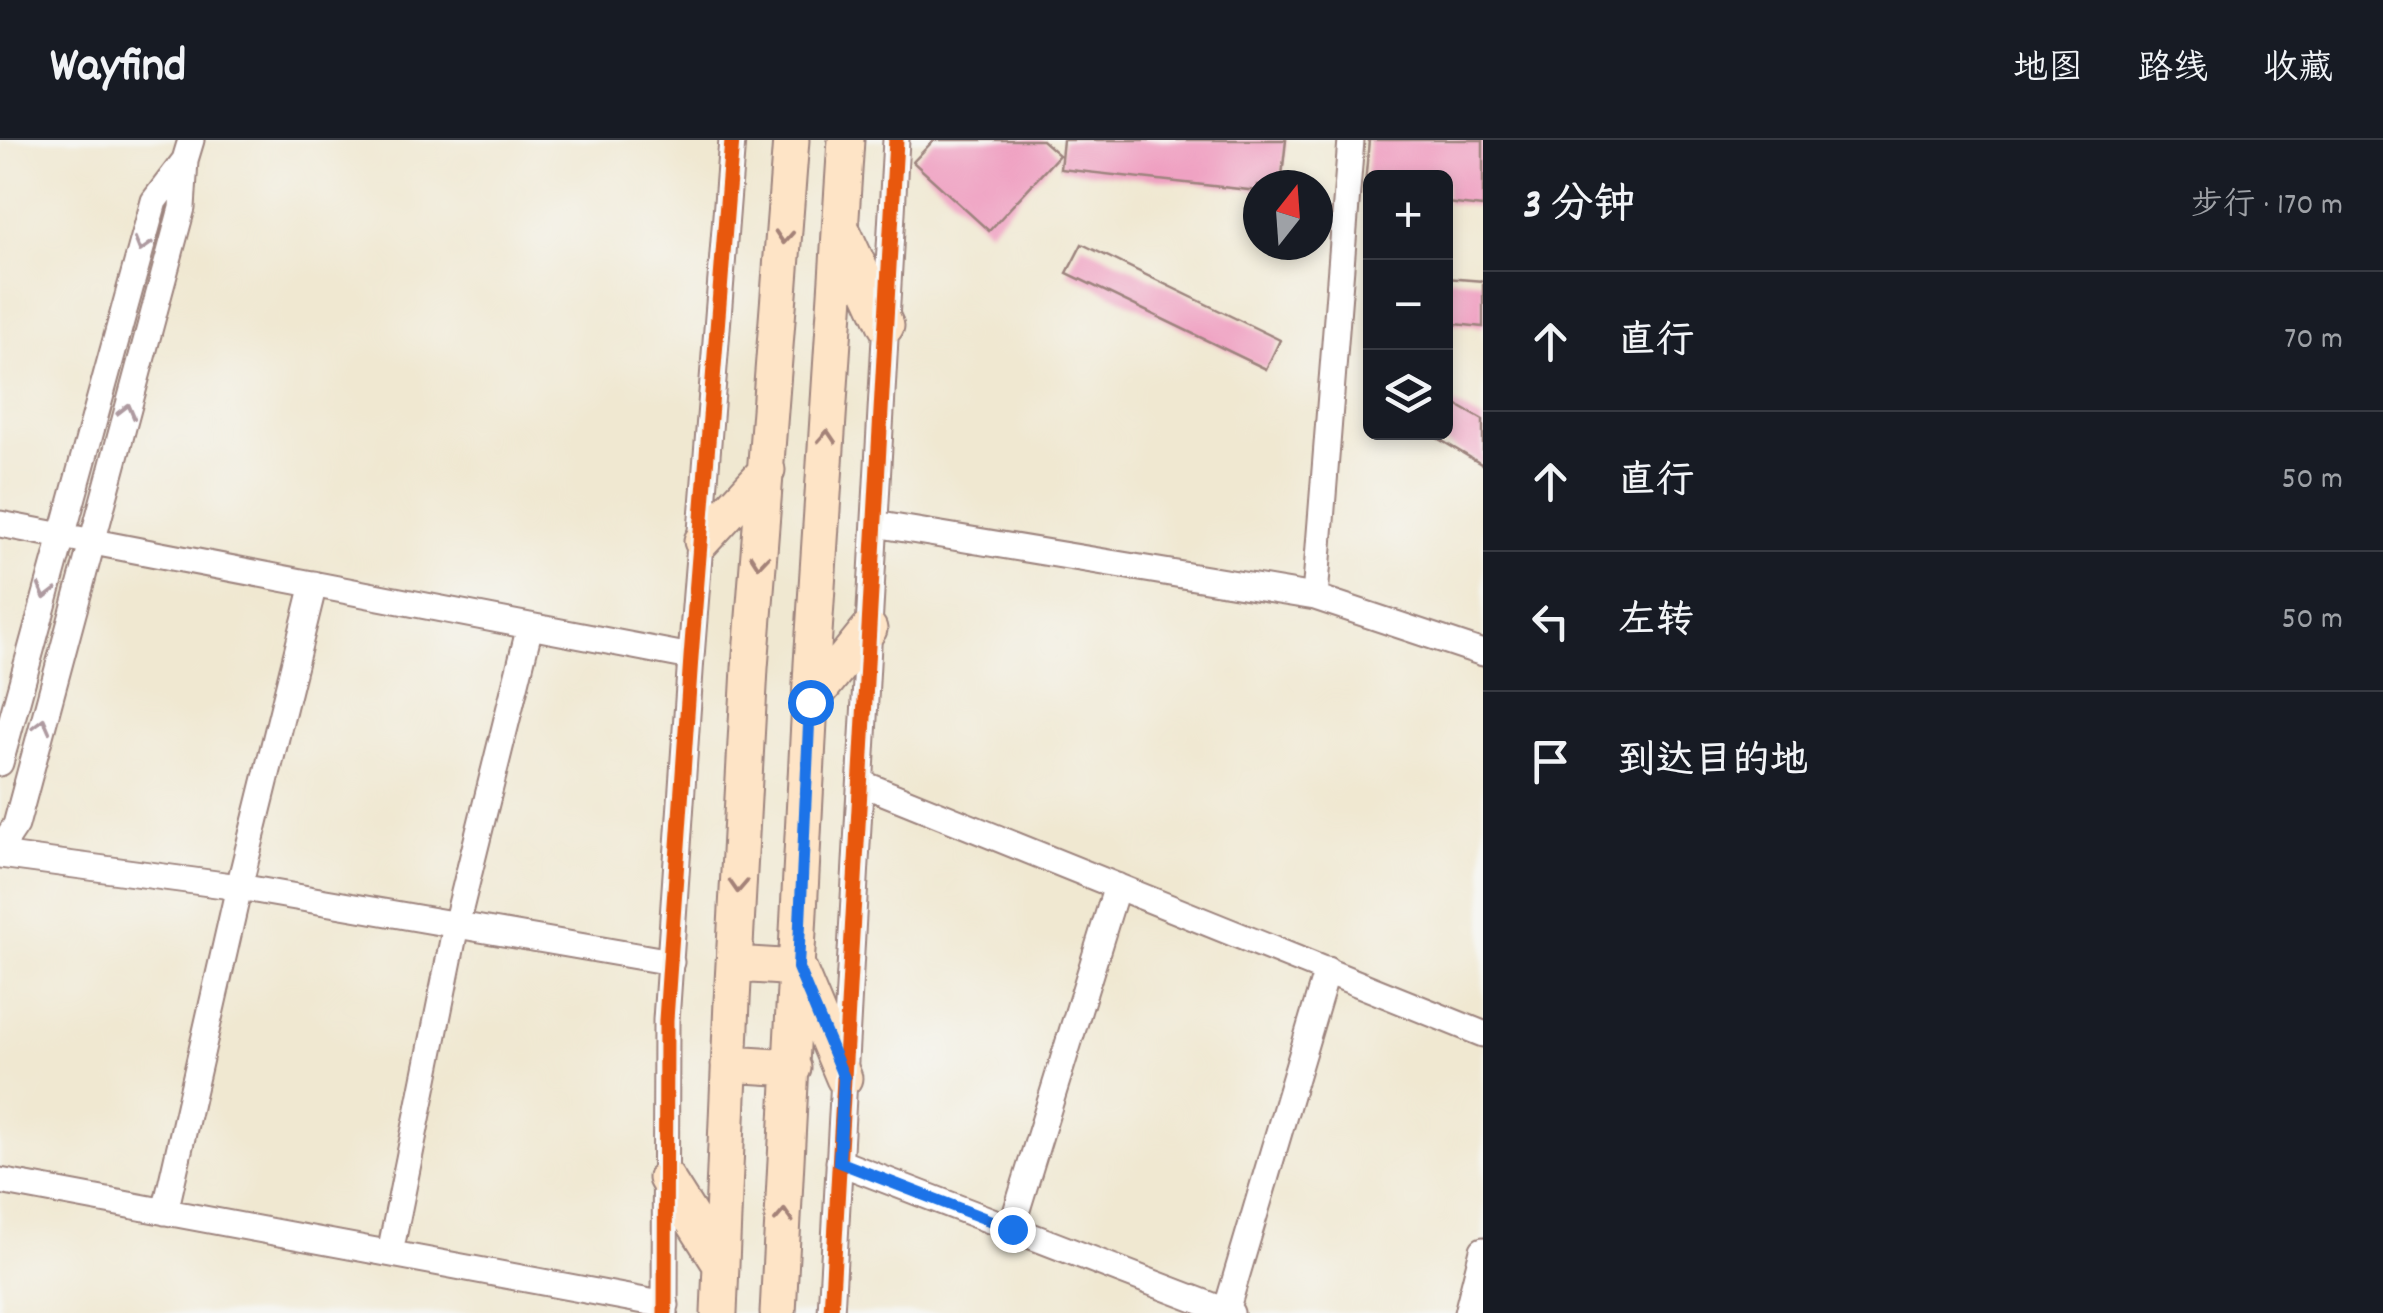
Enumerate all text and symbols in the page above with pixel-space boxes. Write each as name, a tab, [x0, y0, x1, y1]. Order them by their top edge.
text: Wayfind	[50, 35, 186, 104]
text: 地图	[2013, 46, 2083, 96]
text: 路线	[2138, 46, 2208, 96]
text: 收藏	[2263, 46, 2333, 96]
north arrow	[1243, 170, 1333, 260]
map controls	[1363, 170, 1453, 440]
button: +	[1363, 170, 1453, 260]
text: 3 分钟	[1523, 178, 1635, 238]
text: 步行 · 170 m	[2191, 184, 2343, 230]
one-way arrow	[774, 230, 795, 246]
one-way arrow	[132, 236, 153, 253]
button: −	[1363, 260, 1453, 350]
icon: ahead	[1523, 314, 1578, 369]
text: 直行	[1618, 316, 1694, 371]
text: 70 m	[2284, 318, 2343, 364]
button: layers	[1363, 350, 1453, 440]
one-way arrow	[115, 403, 136, 420]
one-way arrow	[816, 428, 837, 444]
icon: ahead	[1523, 454, 1578, 509]
text: 直行	[1618, 456, 1694, 511]
text: 50 m	[2281, 458, 2343, 504]
one-way arrow	[749, 554, 771, 570]
one-way arrow	[36, 583, 57, 600]
icon: left	[1523, 594, 1578, 649]
text: 左转	[1618, 596, 1694, 651]
text: 50 m	[2281, 598, 2343, 644]
route start	[788, 680, 834, 726]
one-way arrow	[31, 717, 52, 734]
icon: arrive	[1523, 734, 1578, 789]
text: 到达目的地	[1618, 736, 1808, 791]
one-way arrow	[728, 878, 749, 894]
one-way arrow	[773, 1207, 794, 1223]
route end	[990, 1207, 1036, 1253]

